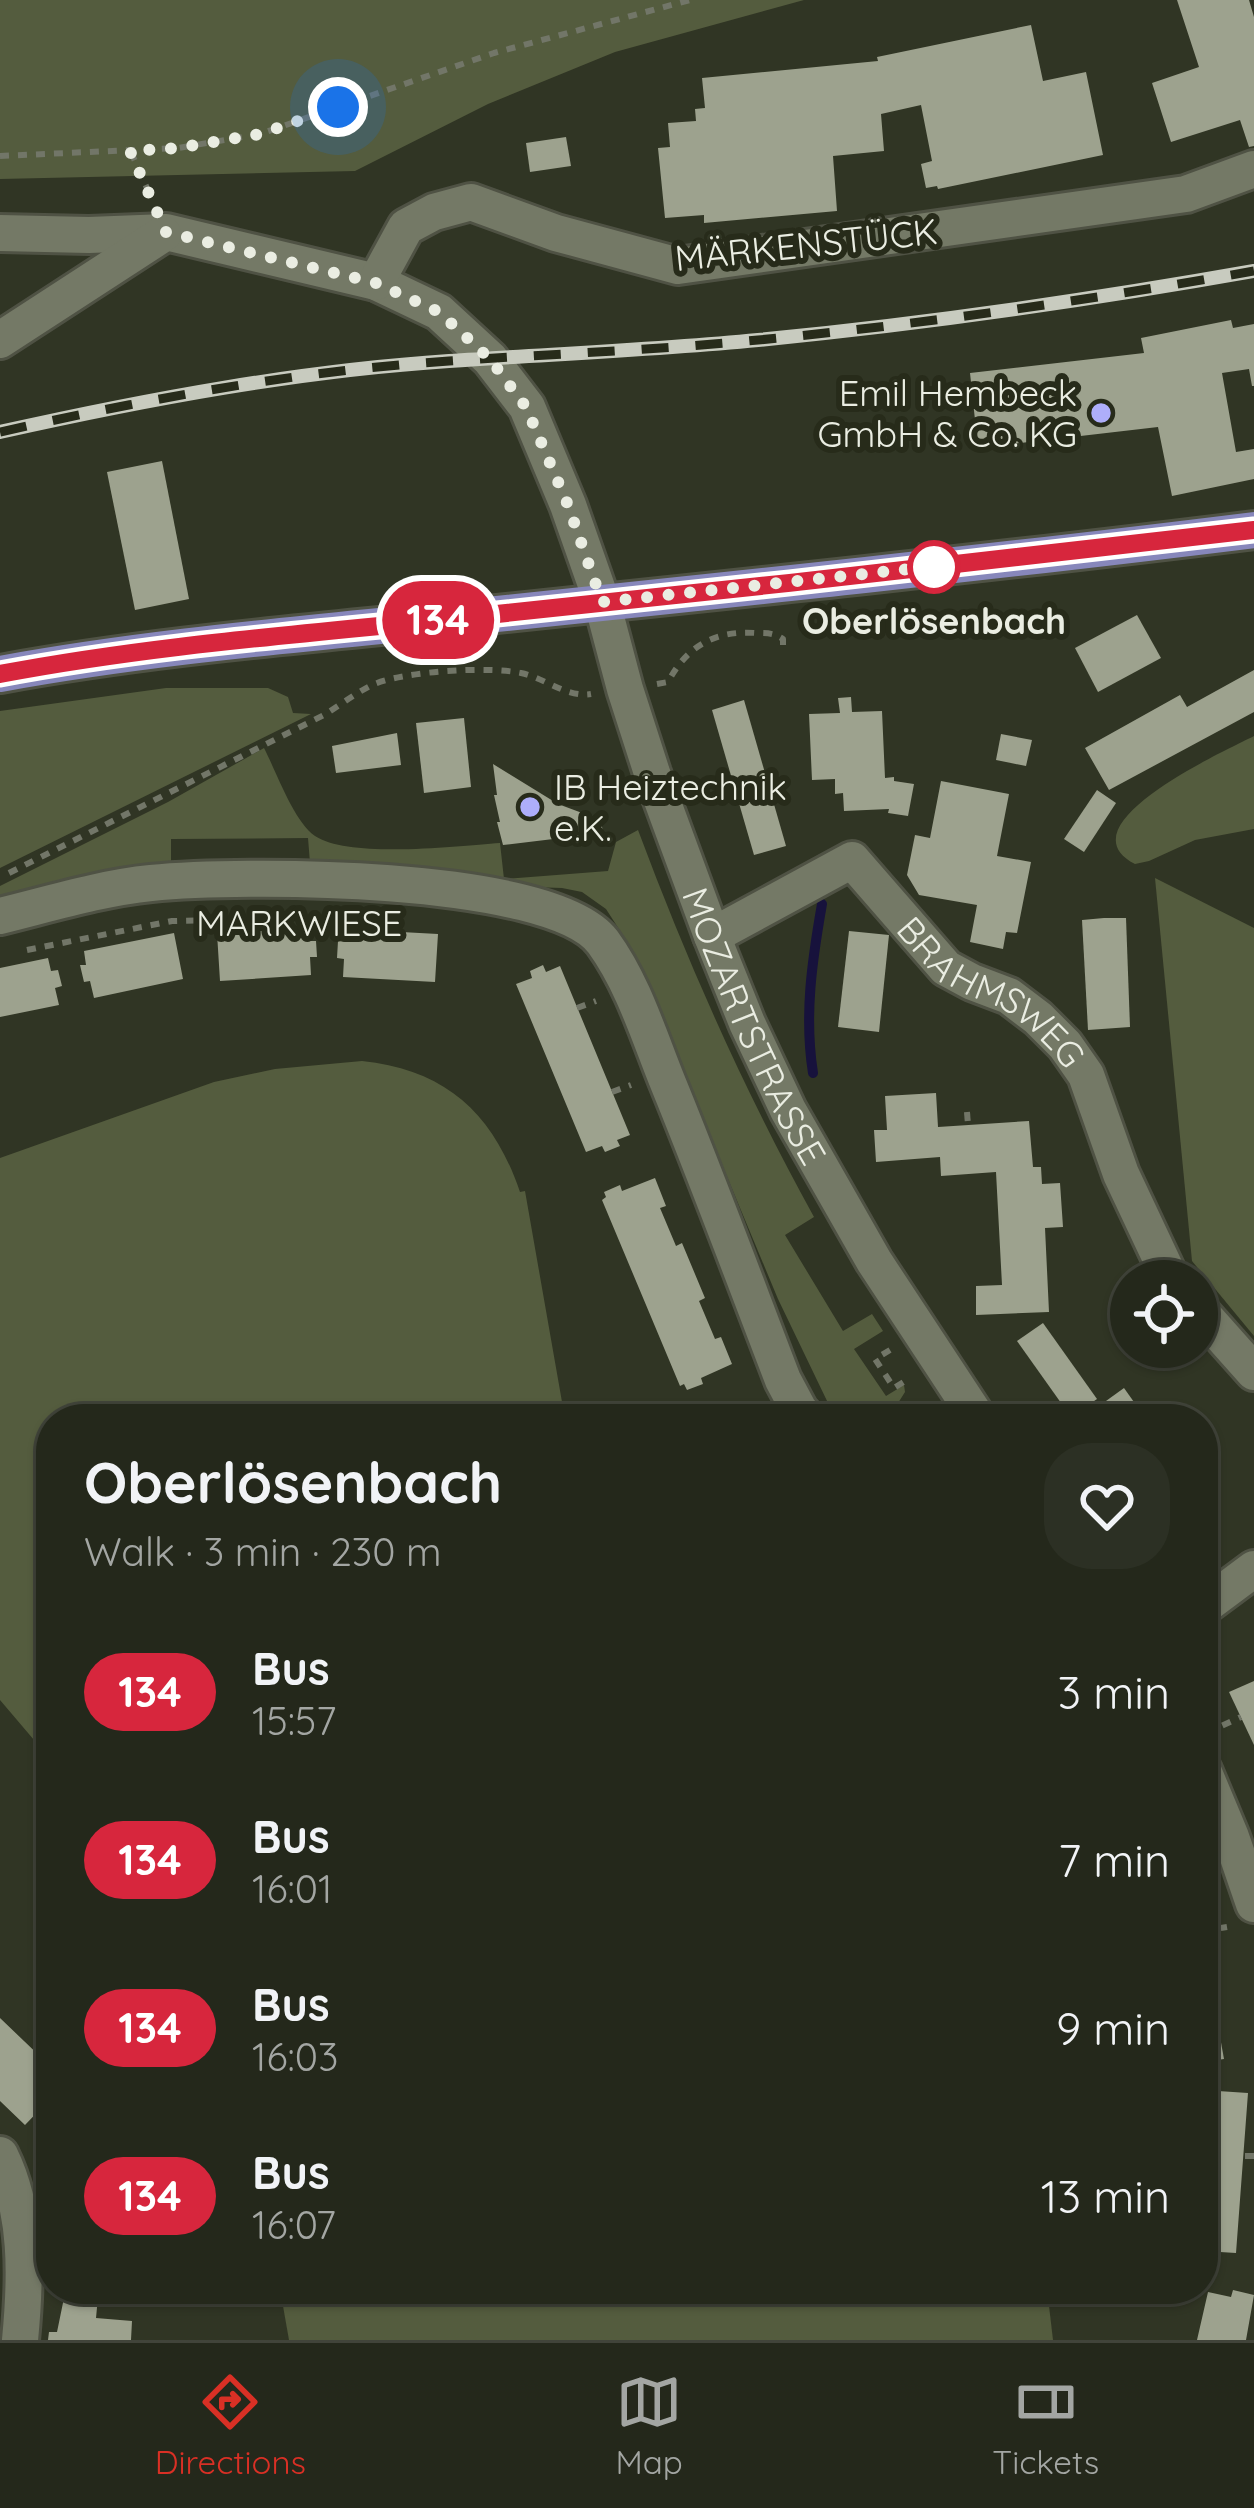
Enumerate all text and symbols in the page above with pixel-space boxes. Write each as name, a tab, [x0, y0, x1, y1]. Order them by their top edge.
your location	[308, 77, 368, 137]
street label: MÄRKENSTÜCK	[673, 208, 939, 280]
place label: Emil Hembeck GmbH & Co. KG	[817, 370, 1077, 456]
marker: Emil Hembeck GmbH & Co. KG	[1088, 400, 1114, 426]
marker: Oberlösenbach	[909, 542, 959, 592]
line badge: 134	[369, 581, 507, 659]
text: 134	[406, 593, 470, 646]
place label: Oberlösenbach	[802, 598, 1066, 643]
place label: IB Heiztechnik e.K.	[554, 764, 787, 850]
marker: IB Heiztechnik e.K.	[517, 794, 543, 820]
street label: MOZARTSTRASSE	[674, 881, 837, 1172]
street label: MARKWIESE	[196, 900, 402, 945]
street label: BRAHMSWEG	[888, 906, 1096, 1075]
map controls	[1110, 1260, 1218, 1368]
button: locate	[1110, 1260, 1218, 1368]
button: heart	[1044, 1443, 1170, 1569]
text: Oberlösenbach	[84, 1446, 502, 1517]
text: Walk · 3 min · 230 m	[84, 1527, 442, 1576]
text: Bus	[252, 1640, 330, 1696]
text: 3 min	[1057, 1664, 1170, 1720]
text: 134	[118, 1665, 182, 1718]
text: 15:57	[252, 1696, 336, 1745]
text: Bus	[252, 1808, 330, 1864]
text: 7 min	[1058, 1832, 1170, 1888]
text: 134	[118, 1833, 182, 1886]
text: 16:01	[252, 1864, 332, 1913]
text: Bus	[252, 1976, 330, 2032]
text: 9 min	[1056, 2000, 1170, 2056]
text: 134	[118, 2001, 182, 2054]
text: 16:03	[252, 2032, 338, 2081]
text: Bus	[252, 2144, 330, 2200]
text: 13 min	[1041, 2168, 1170, 2224]
text: 134	[118, 2169, 182, 2222]
text: 16:07	[252, 2200, 336, 2249]
tab: Directions	[155, 2369, 306, 2482]
tab: Map	[615, 2369, 683, 2482]
tab: Tickets	[992, 2369, 1099, 2482]

